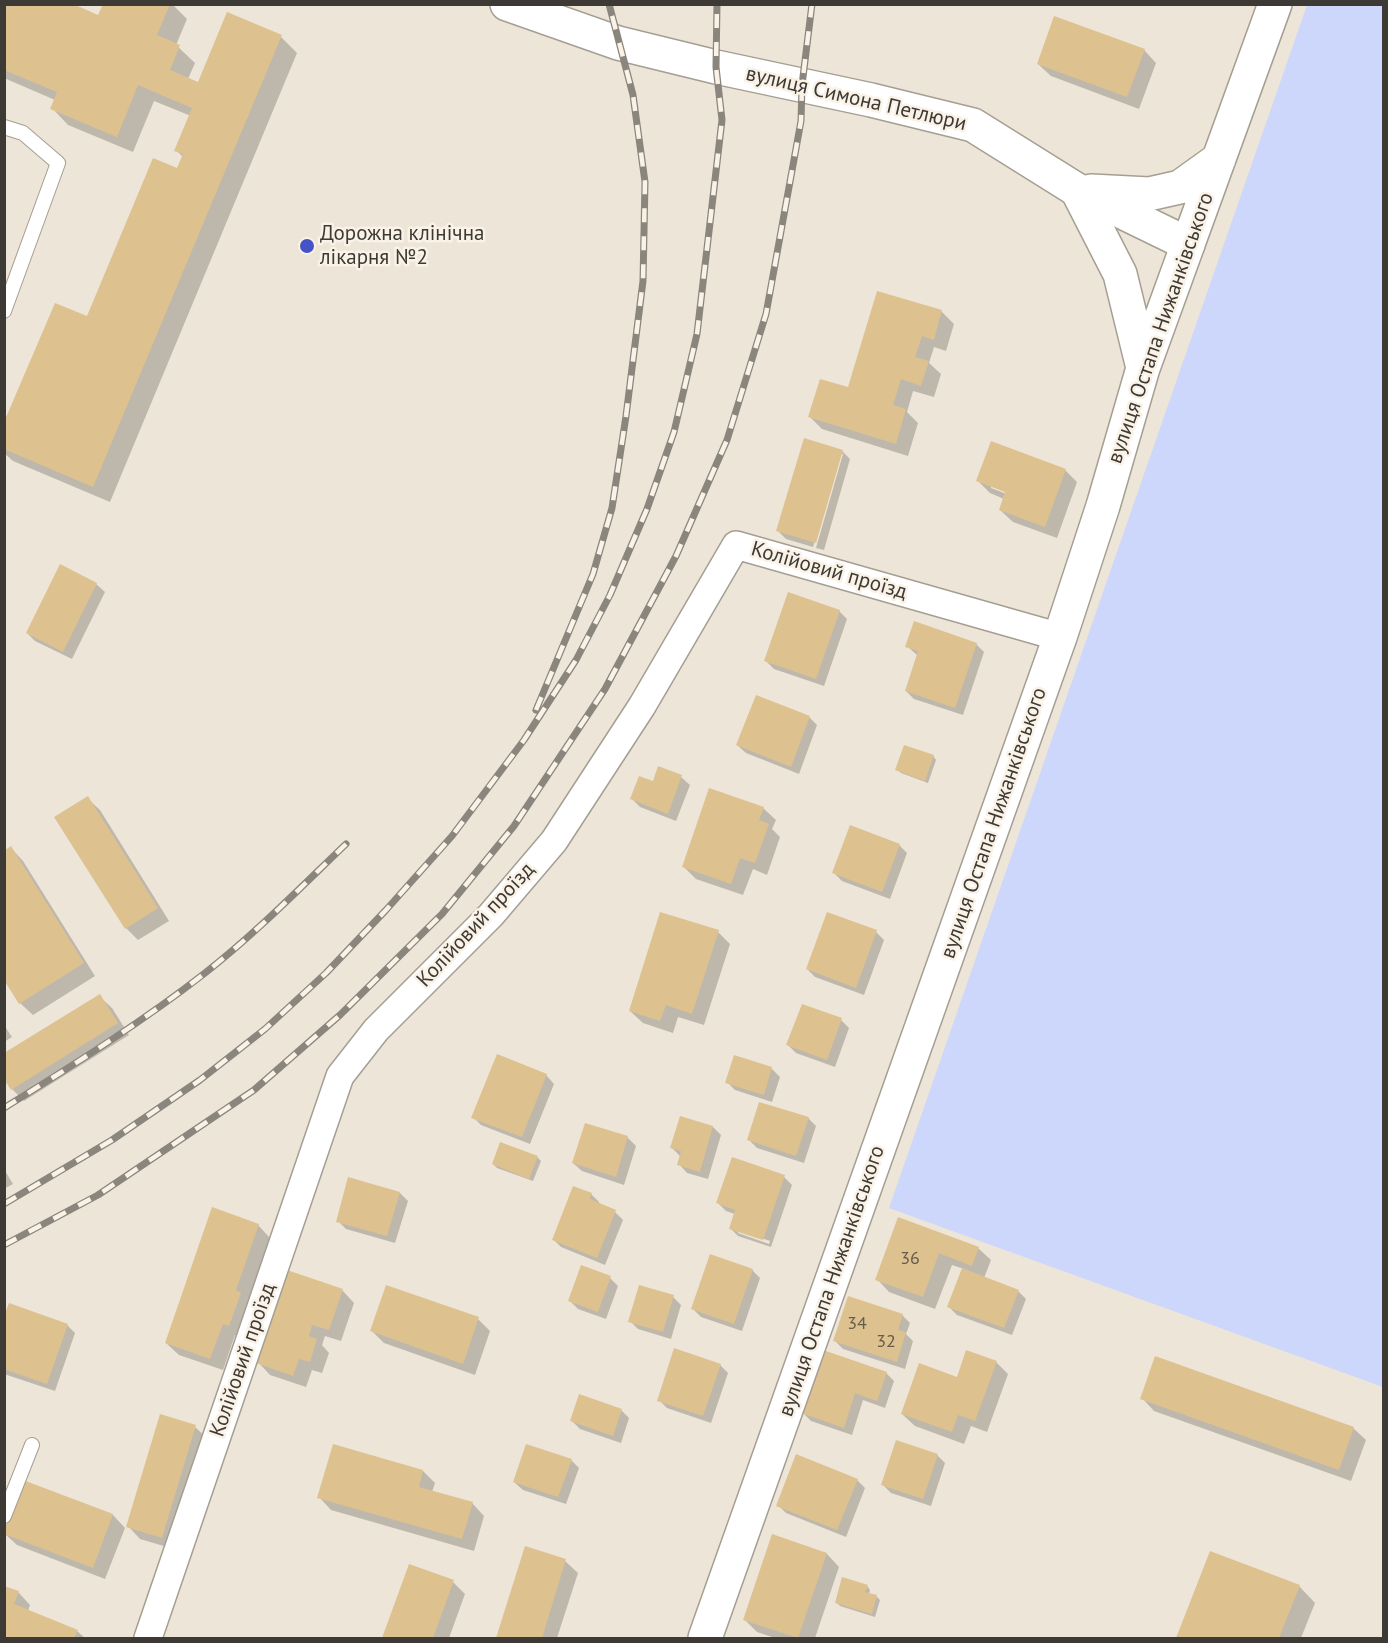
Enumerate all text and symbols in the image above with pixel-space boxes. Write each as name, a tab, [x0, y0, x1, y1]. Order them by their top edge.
street label: вулиця Симона Петлюри	[743, 61, 969, 137]
street label: вулиця Остапа Нижанківського	[1103, 189, 1219, 467]
place label: Дорожна клінічна лікарня №2	[320, 221, 484, 271]
marker: Дорожна клінічна лікарня №2	[298, 237, 316, 255]
street label: Колійовий проїзд	[748, 537, 910, 605]
street label: вулиця Остапа Нижанківського	[936, 684, 1052, 962]
street label: Колійовий проїзд	[412, 858, 540, 992]
street label: вулиця Остапа Нижанківського	[774, 1142, 890, 1420]
house number: 36	[900, 1248, 920, 1270]
street label: Колійовий проїзд	[205, 1280, 281, 1440]
house number: 34	[847, 1313, 867, 1335]
house number: 32	[876, 1331, 896, 1353]

